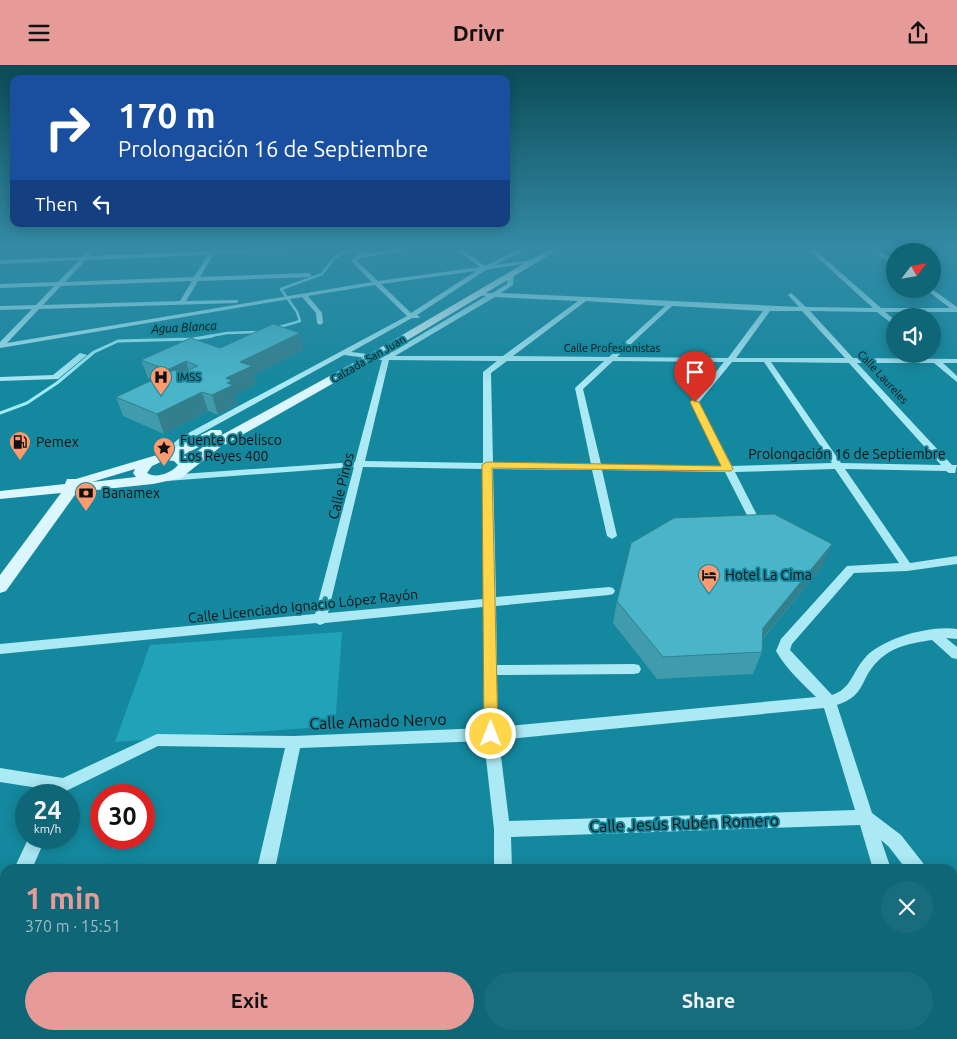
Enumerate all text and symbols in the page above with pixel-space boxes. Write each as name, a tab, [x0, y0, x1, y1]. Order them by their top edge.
icon: menu	[25, 19, 53, 47]
icon: share	[904, 19, 932, 47]
text: Drivr	[453, 20, 504, 45]
icon: right	[35, 95, 100, 160]
text: 170 m	[118, 95, 216, 135]
text: Prolongación 16 de Septiembre	[118, 136, 428, 161]
icon: left	[88, 190, 116, 218]
text: Then	[35, 193, 78, 215]
north arrow	[886, 243, 941, 297]
map controls	[886, 243, 941, 363]
button: sound	[886, 308, 941, 363]
water label: Agua Blanca	[150, 319, 218, 335]
street label: Calzada San Juan	[328, 333, 408, 385]
street label: Calle Profesionistas	[564, 342, 660, 354]
street label: Calle Laureles	[855, 348, 911, 406]
pin	[674, 351, 716, 402]
icon: arrive	[681, 358, 709, 386]
hospital icon: IMSS	[149, 365, 173, 396]
place label: IMSS	[177, 371, 201, 383]
fuel station icon: Pemex	[8, 430, 32, 461]
place label: Fuente Obelisco Los Reyes 400	[180, 432, 282, 464]
place label: Pemex	[36, 434, 79, 450]
place icon: Fuente Obelisco Los Reyes 400	[152, 436, 176, 467]
street label: Prolongación 16 de Septiembre	[748, 446, 946, 462]
street label: Calle Pinos	[325, 451, 357, 521]
bank icon: Banamex	[74, 481, 98, 512]
place label: Banamex	[102, 485, 160, 501]
hotel icon: Hotel La Cima	[697, 563, 721, 594]
place label: Hotel La Cima	[725, 567, 812, 583]
street label: Calle Licenciado Ignacio López Rayón	[187, 586, 419, 626]
position arrow	[464, 707, 516, 759]
street label: Calle Amado Nervo	[309, 710, 447, 732]
speed limit sign: 30	[90, 784, 155, 849]
text: 24	[33, 796, 62, 824]
street label: Calle Jesús Rubén Romero	[589, 811, 779, 835]
text: km/h	[34, 822, 61, 835]
text: 1 min	[25, 881, 101, 915]
button: close	[881, 881, 933, 933]
text: 370 m · 15:51	[25, 917, 121, 935]
button: Exit	[25, 972, 474, 1030]
button: Share	[484, 972, 933, 1030]

